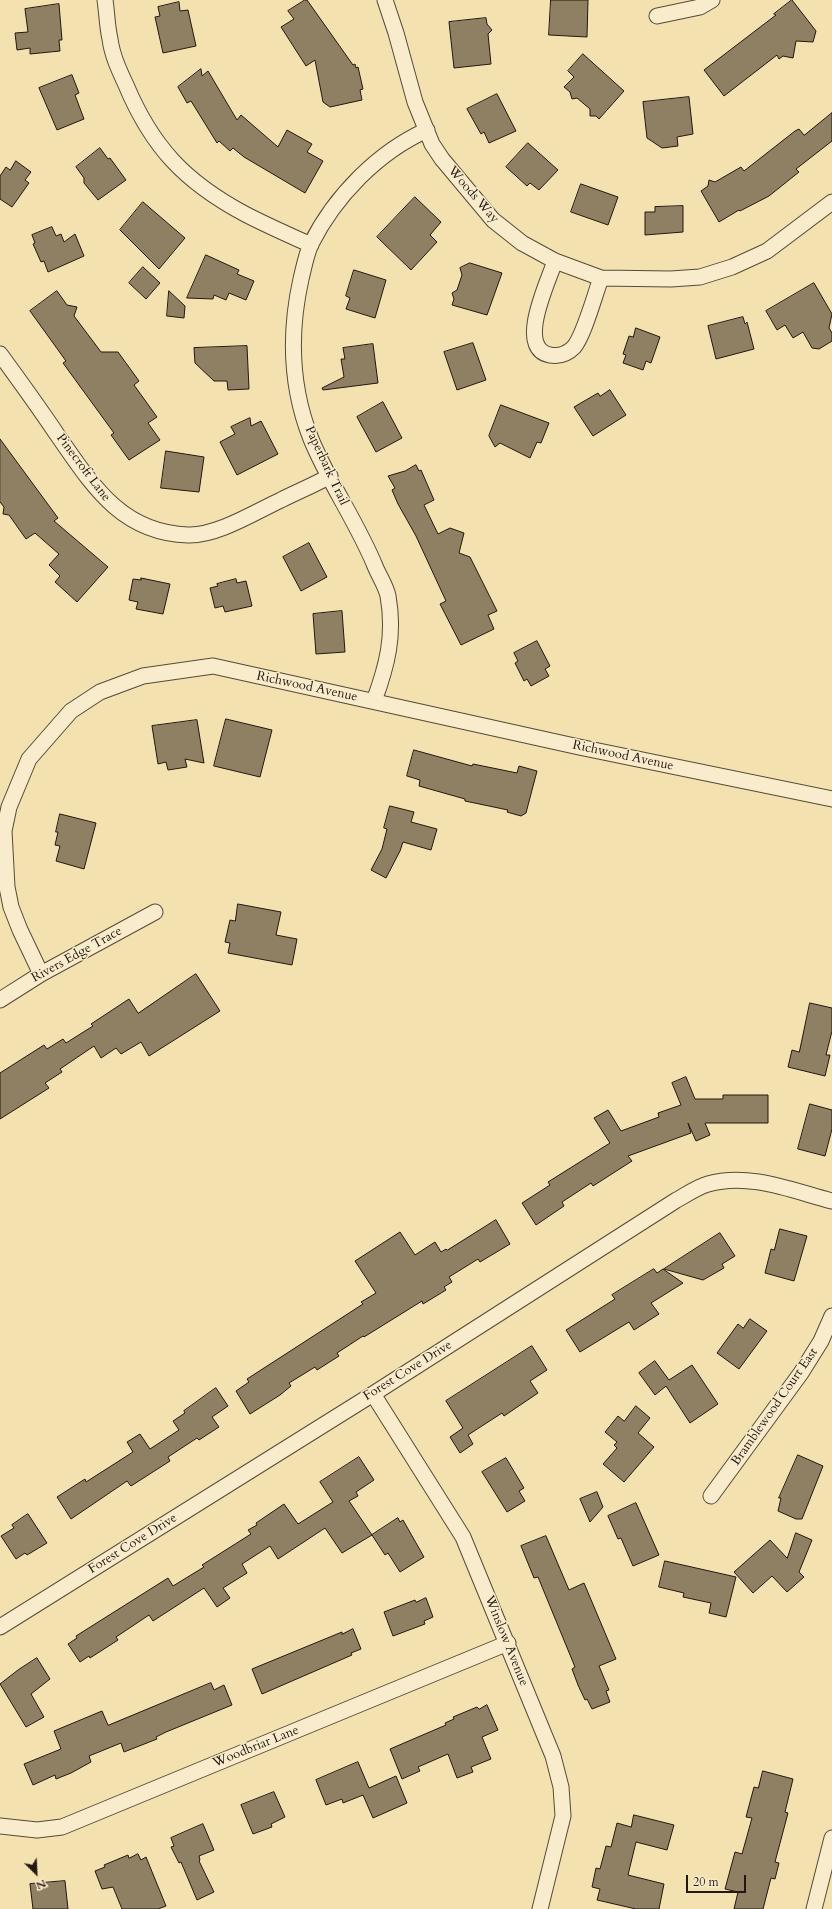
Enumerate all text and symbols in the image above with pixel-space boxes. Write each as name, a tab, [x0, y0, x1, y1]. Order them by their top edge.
street label: Woods Way	[444, 163, 502, 227]
street label: Paperbark Trail	[301, 424, 351, 508]
street label: Pinecroft Lane	[52, 431, 114, 505]
street label: Richwood Avenue	[255, 669, 359, 705]
street label: Richwood Avenue	[571, 738, 675, 774]
street label: Rivers Edge Trace	[29, 924, 125, 986]
street label: Forest Cove Drive	[361, 1338, 455, 1404]
street label: Bramblewood Court East	[729, 1345, 821, 1469]
street label: Forest Cove Drive	[86, 1511, 180, 1577]
street label: Winslow Avenue	[481, 1594, 531, 1688]
street label: Woodbriar Lane	[211, 1723, 301, 1771]
north arrow	[16, 1853, 56, 1893]
scale bar	[688, 1867, 748, 1893]
text: 20 m	[693, 1874, 719, 1890]
text: N	[34, 1876, 49, 1893]

